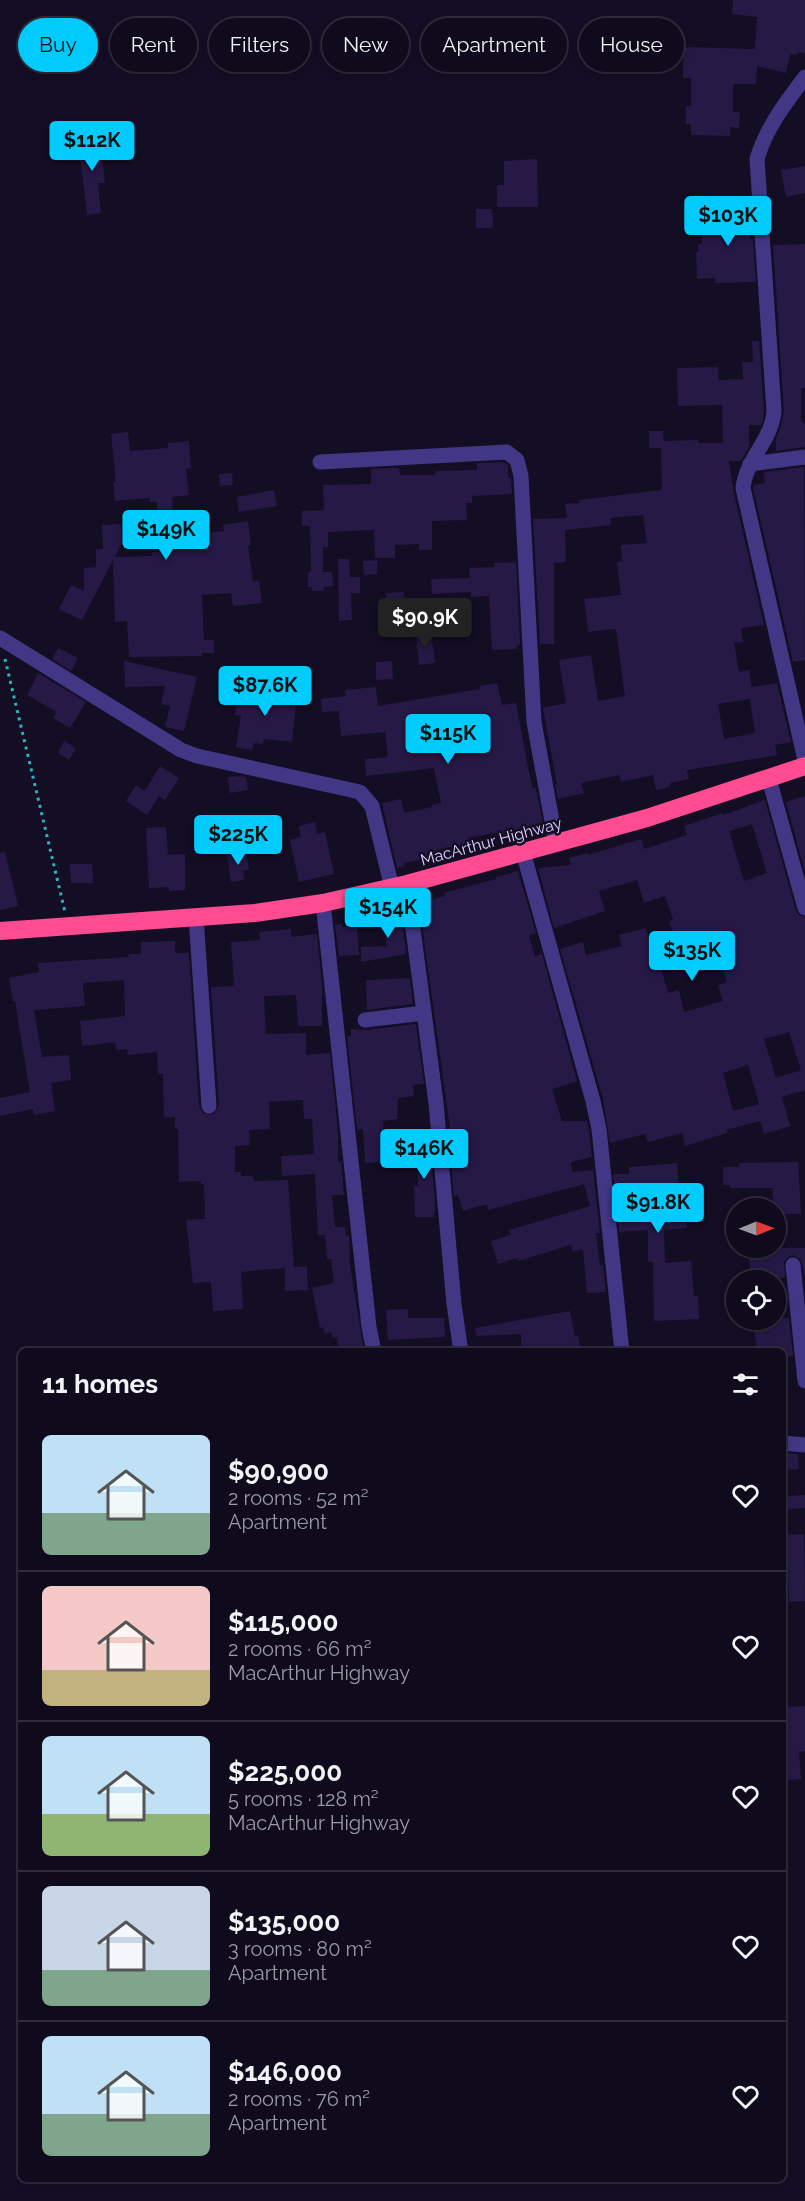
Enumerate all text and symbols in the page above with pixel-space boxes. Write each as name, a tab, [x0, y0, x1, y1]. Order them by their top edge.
chip: Buy	[18, 18, 98, 72]
chip: Rent	[110, 18, 197, 72]
chip: Filters	[209, 18, 310, 72]
chip: New	[322, 18, 409, 72]
chip: Apartment	[421, 18, 567, 72]
chip: House	[579, 18, 684, 72]
pin: $112K	[50, 121, 134, 172]
text: $112K	[63, 128, 121, 152]
pin: $103K	[686, 196, 770, 247]
text: $103K	[698, 203, 758, 227]
pin: $149K	[124, 510, 208, 561]
text: $149K	[136, 517, 196, 541]
pin: $90.9K	[376, 598, 474, 649]
text: $90.9K	[392, 605, 458, 629]
pin: $87.6K	[216, 666, 314, 717]
text: $87.6K	[233, 673, 297, 697]
pin: $115K	[406, 714, 490, 765]
text: $115K	[420, 721, 476, 745]
street label: MacArthur Highway	[418, 813, 564, 869]
pin: $225K	[196, 815, 280, 866]
text: $225K	[208, 822, 268, 846]
pin: $154K	[346, 888, 430, 939]
text: $154K	[359, 895, 417, 919]
pin: $135K	[650, 931, 734, 982]
text: $135K	[663, 938, 721, 962]
pin: $146K	[382, 1129, 466, 1180]
text: $146K	[394, 1136, 454, 1160]
pin: $91.8K	[609, 1183, 707, 1234]
text: $91.8K	[626, 1190, 690, 1214]
north arrow	[726, 1198, 786, 1258]
map controls	[726, 1198, 786, 1330]
button: locate	[726, 1270, 786, 1330]
icon: filters	[729, 1368, 762, 1401]
text: 11 homes	[42, 1369, 158, 1399]
text: $90,900	[228, 1456, 329, 1486]
icon: home	[90, 1459, 162, 1531]
icon: heart	[729, 1479, 762, 1512]
text: 2 rooms · 52 m²	[228, 1486, 369, 1510]
text: Apartment	[228, 1510, 327, 1534]
text: $115,000	[228, 1607, 339, 1637]
icon: home	[90, 1610, 162, 1682]
icon: heart	[729, 1630, 762, 1663]
text: 2 rooms · 66 m²	[228, 1637, 371, 1661]
text: MacArthur Highway	[228, 1661, 410, 1685]
text: $225,000	[228, 1757, 342, 1787]
icon: home	[90, 1760, 162, 1832]
icon: heart	[729, 1780, 762, 1813]
text: 5 rooms · 128 m²	[228, 1787, 379, 1811]
text: MacArthur Highway	[228, 1811, 410, 1835]
text: $135,000	[228, 1907, 340, 1937]
icon: home	[90, 1910, 162, 1982]
icon: heart	[729, 1930, 762, 1963]
text: 3 rooms · 80 m²	[228, 1937, 372, 1961]
text: Apartment	[228, 1961, 327, 1985]
text: $146,000	[228, 2057, 342, 2087]
icon: home	[90, 2060, 162, 2132]
icon: heart	[729, 2080, 762, 2113]
text: 2 rooms · 76 m²	[228, 2087, 370, 2111]
text: Apartment	[228, 2111, 327, 2135]

